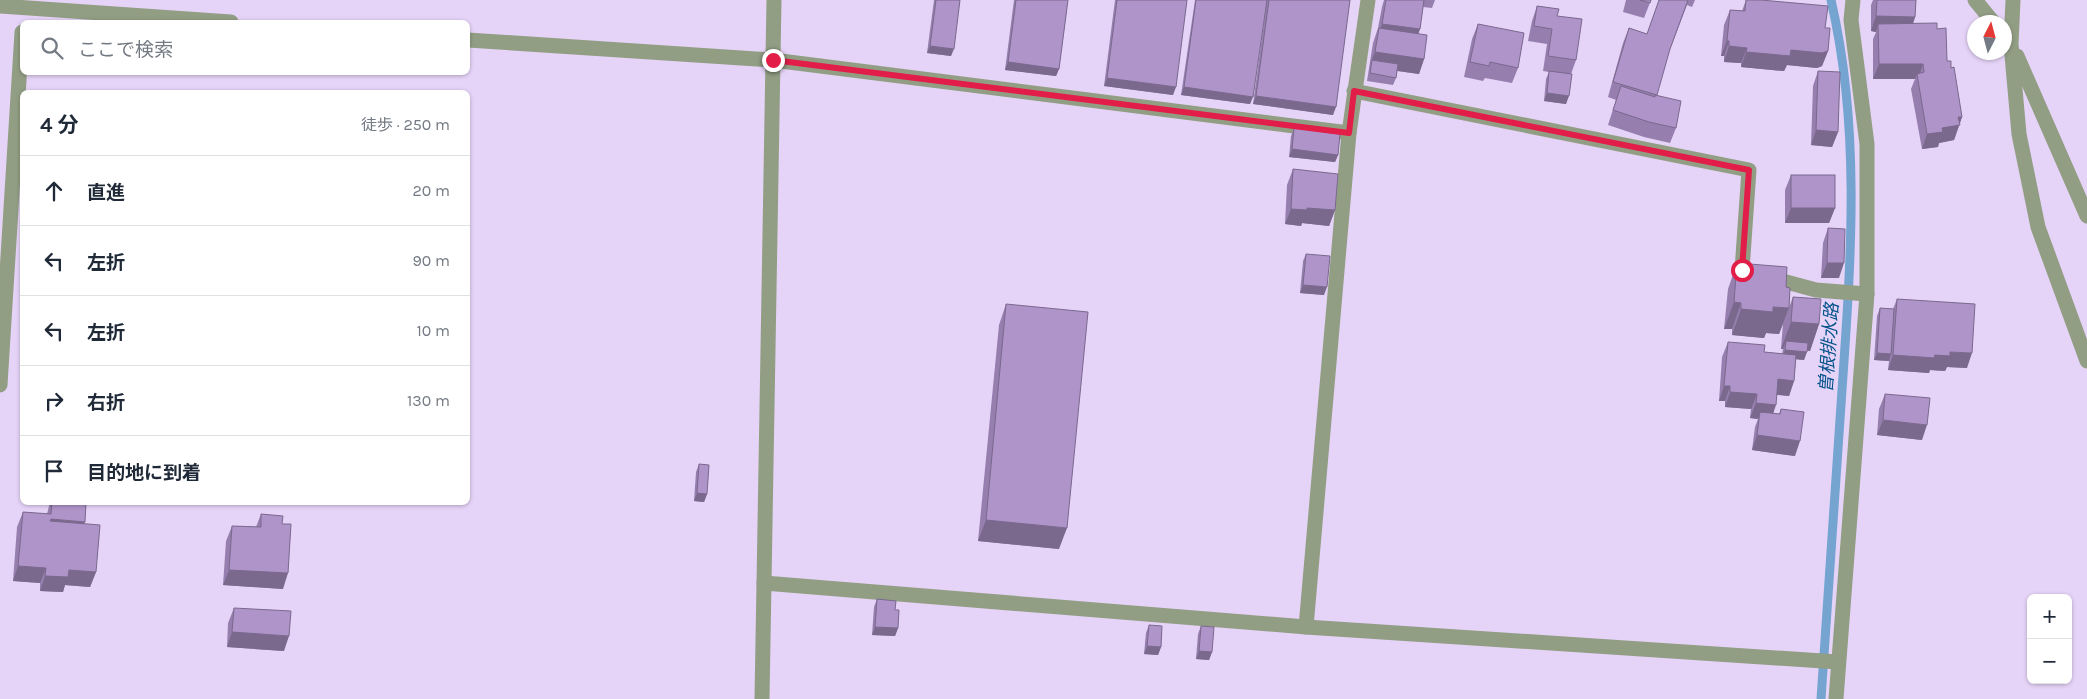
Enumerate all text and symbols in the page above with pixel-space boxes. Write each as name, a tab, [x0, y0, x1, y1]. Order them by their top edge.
north arrow	[1967, 15, 2012, 60]
search box	[20, 20, 470, 75]
icon: search	[38, 34, 66, 62]
text: ここで検索	[78, 39, 173, 61]
route end	[762, 49, 785, 72]
text: 4 分	[40, 113, 79, 137]
text: 徒歩 · 250 m	[361, 115, 450, 134]
icon: ahead	[40, 177, 68, 205]
text: 20 m	[412, 181, 450, 200]
text: 直進	[87, 182, 125, 204]
icon: left	[40, 247, 68, 275]
text: 90 m	[412, 251, 450, 270]
text: 左折	[87, 252, 125, 274]
route start	[1731, 259, 1754, 282]
water label: 曽根排水路	[1815, 300, 1843, 394]
icon: left	[40, 317, 68, 345]
text: 10 m	[416, 321, 450, 340]
text: 左折	[87, 322, 125, 344]
icon: right	[40, 387, 68, 415]
text: 130 m	[407, 391, 450, 410]
text: 右折	[87, 392, 125, 414]
icon: arrive	[40, 457, 68, 485]
text: 目的地に到着	[87, 462, 201, 484]
map controls	[2027, 594, 2072, 684]
button: +	[2027, 594, 2072, 639]
button: −	[2027, 639, 2072, 684]

